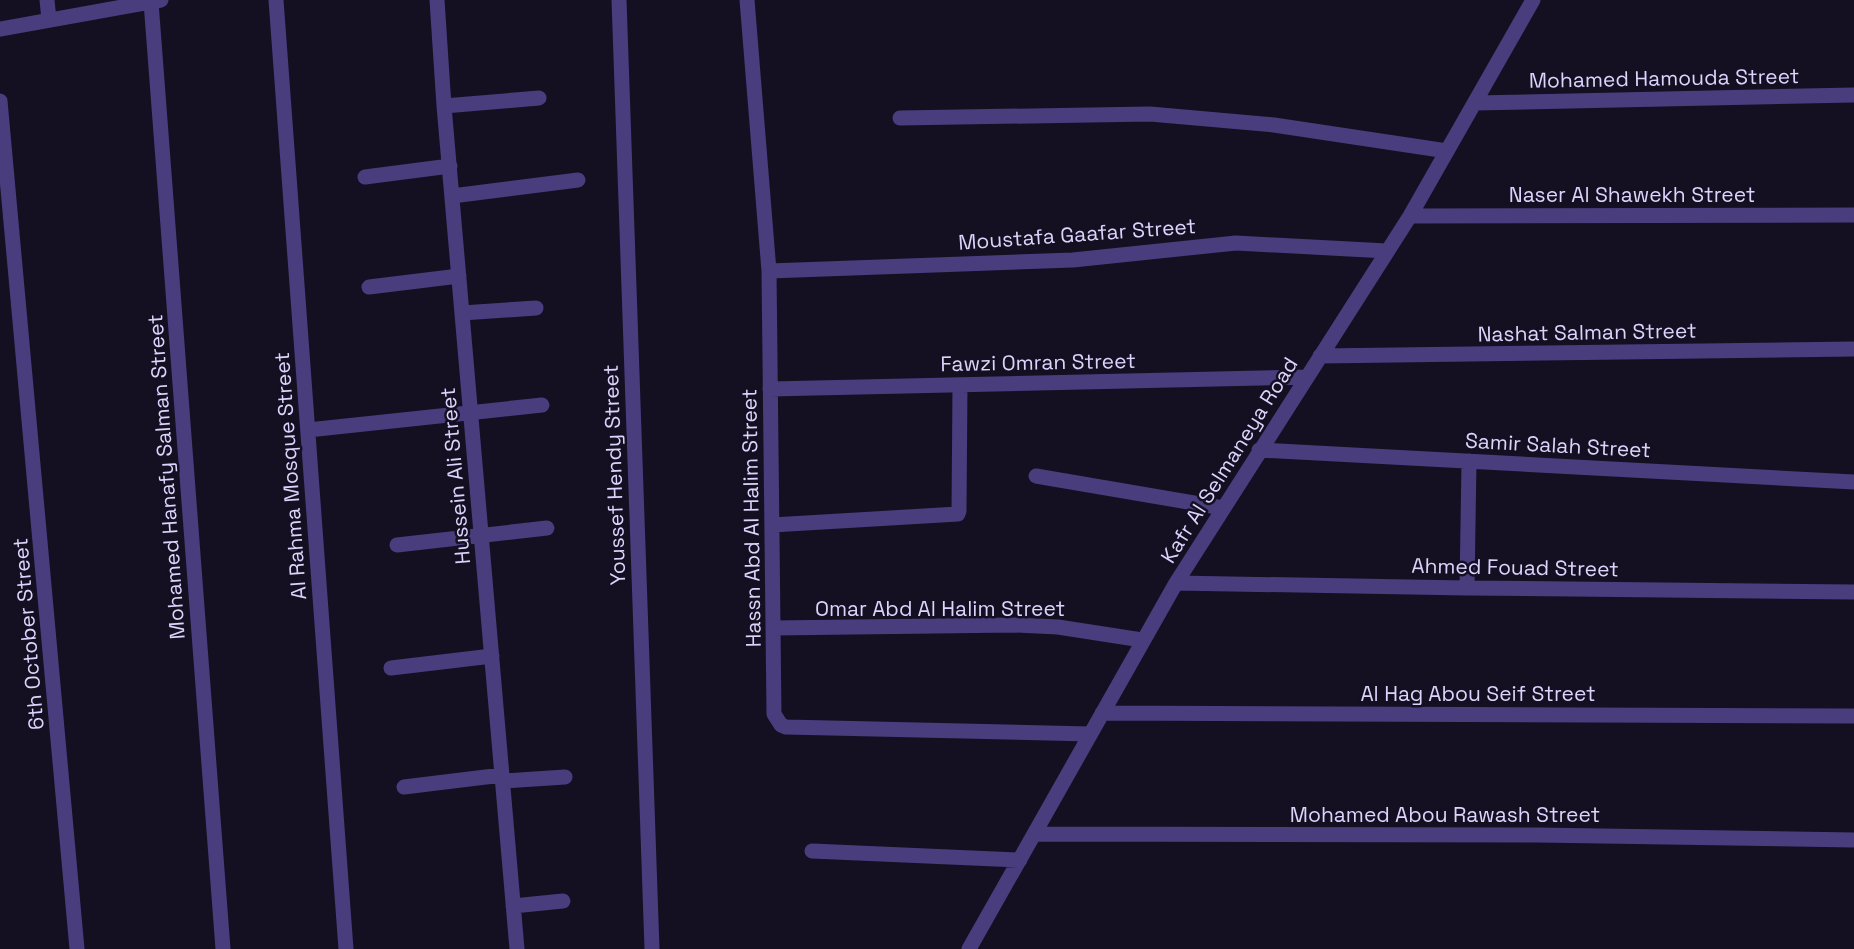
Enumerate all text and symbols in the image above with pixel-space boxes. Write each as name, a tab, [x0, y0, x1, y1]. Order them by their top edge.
street label: Mohamed Hamouda Street	[1529, 62, 1799, 94]
street label: Naser Al Shawekh Street	[1509, 181, 1755, 208]
street label: Moustafa Gaafar Street	[957, 212, 1197, 256]
street label: Mohamed Hanafy Salman Street	[141, 314, 191, 640]
street label: Nashat Salman Street	[1477, 317, 1697, 347]
street label: Fawzi Omran Street	[940, 347, 1136, 377]
street label: Al Rahma Mosque Street	[268, 351, 312, 601]
street label: Kafr Al Selmaneya Road	[1154, 352, 1304, 568]
street label: Youssef Hendy Street	[597, 364, 631, 586]
street label: Hussein Ali Street	[434, 386, 476, 566]
street label: Hassn Abd Al Halim Street	[735, 388, 767, 648]
street label: Samir Salah Street	[1464, 427, 1652, 463]
street label: 6th October Street	[6, 537, 50, 731]
street label: Ahmed Fouad Street	[1411, 552, 1619, 582]
street label: Omar Abd Al Halim Street	[815, 595, 1065, 622]
street label: Al Hag Abou Seif Street	[1360, 680, 1596, 707]
street label: Mohamed Abou Rawash Street	[1290, 801, 1600, 828]

